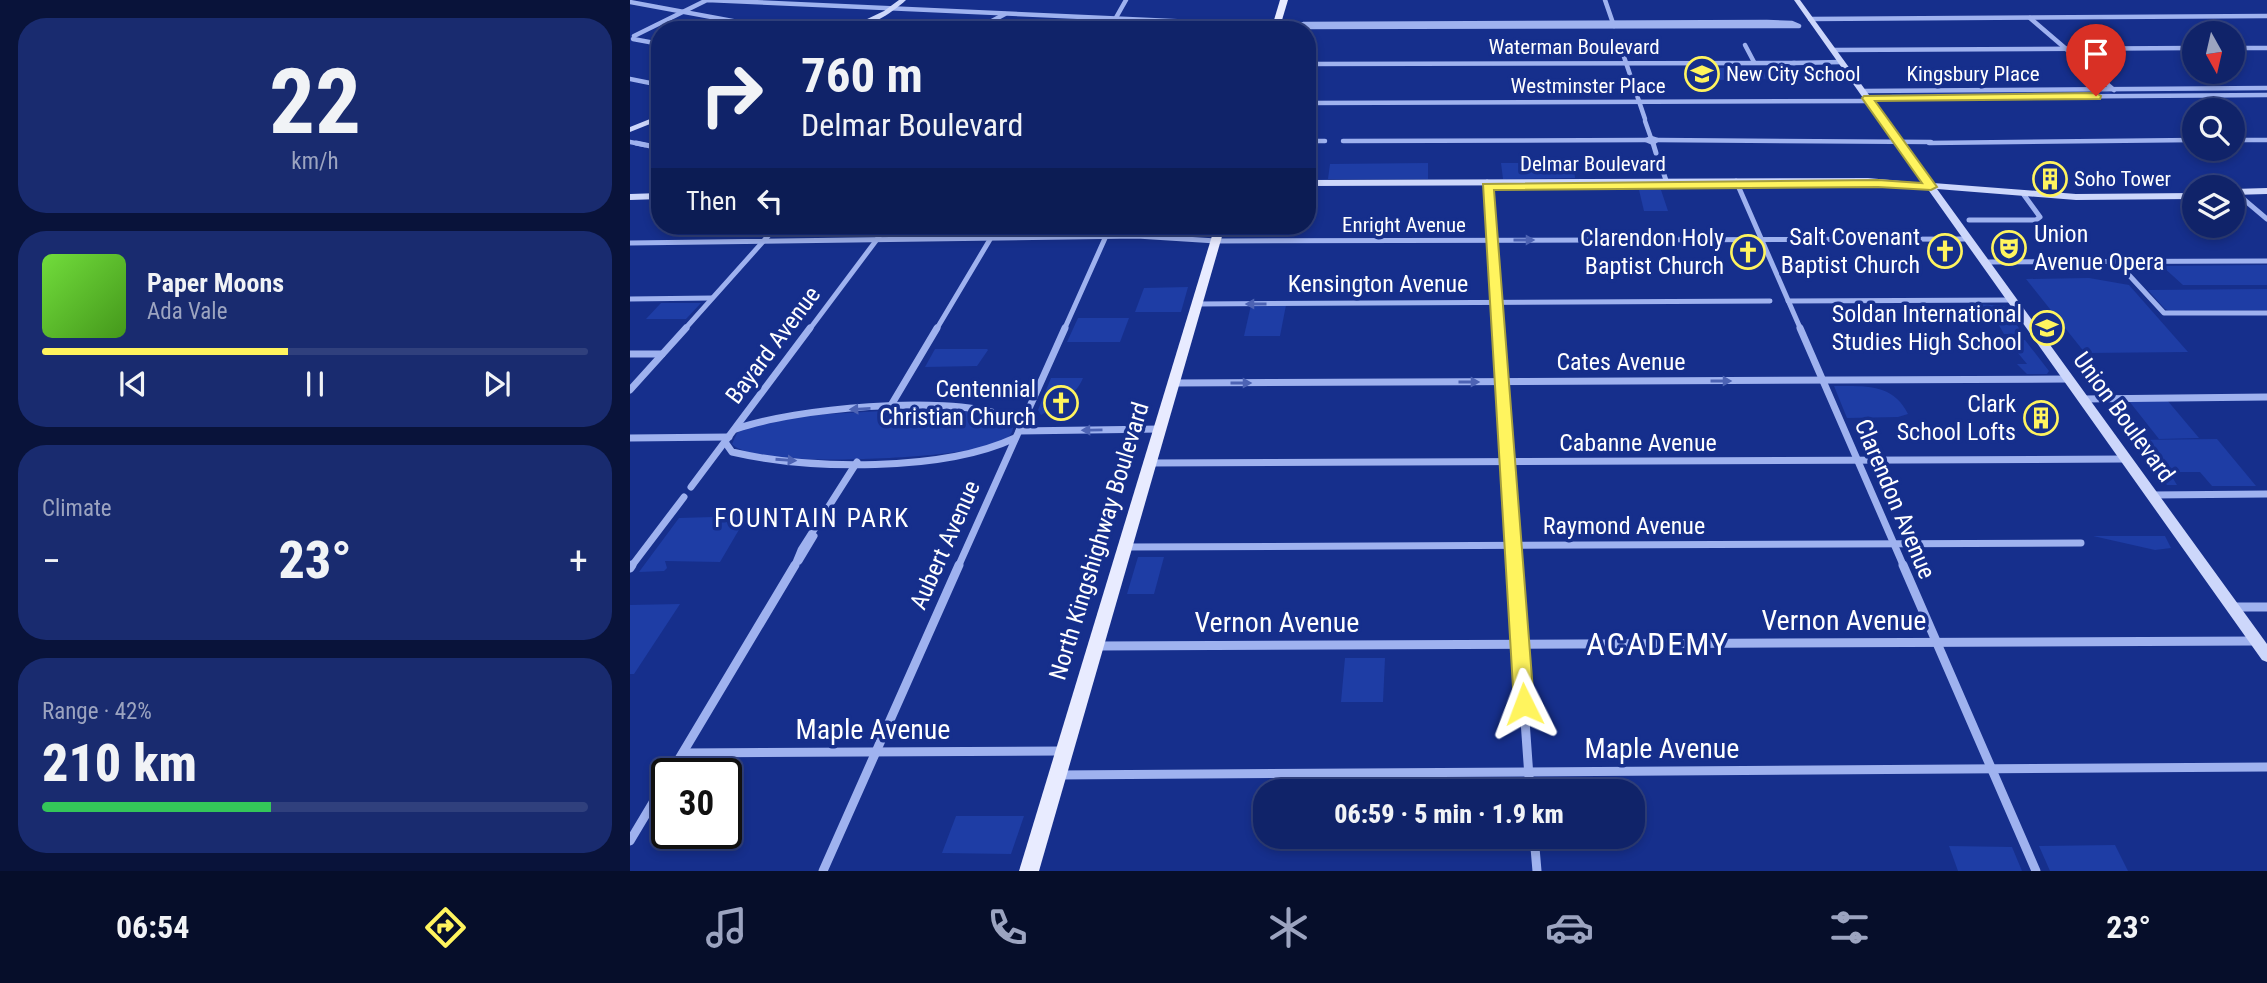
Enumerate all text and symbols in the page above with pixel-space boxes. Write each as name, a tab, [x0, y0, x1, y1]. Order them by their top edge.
north arrow	[2182, 21, 2245, 84]
map controls	[2182, 21, 2245, 238]
pin	[2066, 24, 2126, 96]
street label: Waterman Boulevard	[1488, 35, 1660, 59]
icon: arrive	[2077, 35, 2115, 73]
text: 760 m	[801, 47, 923, 104]
text: 22	[269, 49, 361, 155]
icon: right	[686, 49, 777, 140]
school or university icon: New City School	[1683, 55, 1721, 93]
place label: New City School	[1726, 62, 1860, 86]
street label: Kingsbury Place	[1906, 62, 2040, 86]
street label: Westminster Place	[1510, 74, 1666, 98]
button: search	[2182, 98, 2245, 161]
text: Delmar Boulevard	[801, 106, 1023, 144]
text: km/h	[291, 148, 339, 175]
street label: Delmar Boulevard	[1520, 152, 1666, 176]
building icon: Soho Tower	[2031, 160, 2069, 198]
place label: Soho Tower	[2074, 167, 2171, 191]
button: layers	[2182, 175, 2245, 238]
icon: left	[751, 182, 789, 220]
text: Then	[686, 186, 737, 216]
street label: Enright Avenue	[1342, 213, 1466, 237]
place label: Union Avenue Opera	[2034, 220, 2164, 276]
place label: Salt Covenant Baptist Church	[1781, 223, 1920, 279]
place label: Clarendon Holy Baptist Church	[1580, 224, 1724, 280]
theatre icon: Union Avenue Opera	[1990, 229, 2028, 267]
church icon: Salt Covenant Baptist Church	[1926, 232, 1964, 270]
church icon: Clarendon Holy Baptist Church	[1729, 233, 1767, 271]
one-way arrow	[1513, 234, 1535, 246]
text: Paper Moons	[147, 268, 284, 298]
street label: Kensington Avenue	[1288, 270, 1468, 298]
street label: Bayard Avenue	[720, 281, 826, 409]
text: Ada Vale	[147, 298, 227, 325]
one-way arrow	[1245, 298, 1267, 310]
place label: Soldan International Studies High School	[1832, 300, 2022, 356]
school or university icon: Soldan International Studies High School	[2028, 309, 2066, 347]
street label: Union Boulevard	[2067, 347, 2181, 487]
street label: Cates Avenue	[1557, 348, 1686, 376]
icon: previous	[114, 365, 152, 403]
icon: pause	[296, 365, 334, 403]
icon: next	[478, 365, 516, 403]
place label: Centennial Christian Church	[879, 375, 1036, 431]
one-way arrow	[1710, 375, 1732, 387]
one-way arrow	[1458, 376, 1480, 388]
one-way arrow	[1231, 377, 1253, 389]
church icon: Centennial Christian Church	[1042, 384, 1080, 422]
place label: Clark School Lofts	[1897, 390, 2016, 446]
street label: North Kingshighway Boulevard	[1043, 399, 1155, 683]
building icon: Clark School Lofts	[2022, 399, 2060, 437]
one-way arrow	[849, 403, 871, 414]
street label: Clarendon Avenue	[1849, 415, 1941, 583]
one-way arrow	[1080, 424, 1102, 436]
street label: Cabanne Avenue	[1559, 429, 1717, 457]
one-way arrow	[776, 455, 798, 466]
street label: Aubert Avenue	[904, 476, 986, 614]
text: Climate	[42, 495, 112, 522]
district label: FOUNTAIN PARK	[714, 503, 910, 533]
street label: Raymond Avenue	[1543, 512, 1705, 540]
text: 23°	[278, 530, 352, 591]
text: −	[42, 539, 61, 583]
text: +	[569, 539, 588, 583]
street label: Vernon Avenue	[1762, 604, 1926, 637]
street label: Vernon Avenue	[1195, 606, 1359, 639]
district label: ACADEMY	[1586, 625, 1730, 663]
position arrow	[1487, 667, 1561, 741]
text: Range · 42%	[42, 698, 152, 725]
street label: Maple Avenue	[796, 713, 950, 746]
street label: Maple Avenue	[1585, 732, 1739, 765]
text: 210 km	[42, 733, 197, 794]
speed limit sign: 30	[651, 758, 742, 849]
text: 06:59 · 5 min · 1.9 km	[1334, 799, 1564, 829]
icon: directions	[421, 903, 470, 952]
icon: music	[702, 903, 751, 952]
icon: phone	[983, 903, 1032, 952]
icon: climate	[1264, 903, 1313, 952]
icon: car	[1545, 903, 1594, 952]
icon: filters	[1825, 903, 1874, 952]
text: 06:54	[116, 908, 189, 946]
text: 23°	[2106, 908, 2151, 946]

